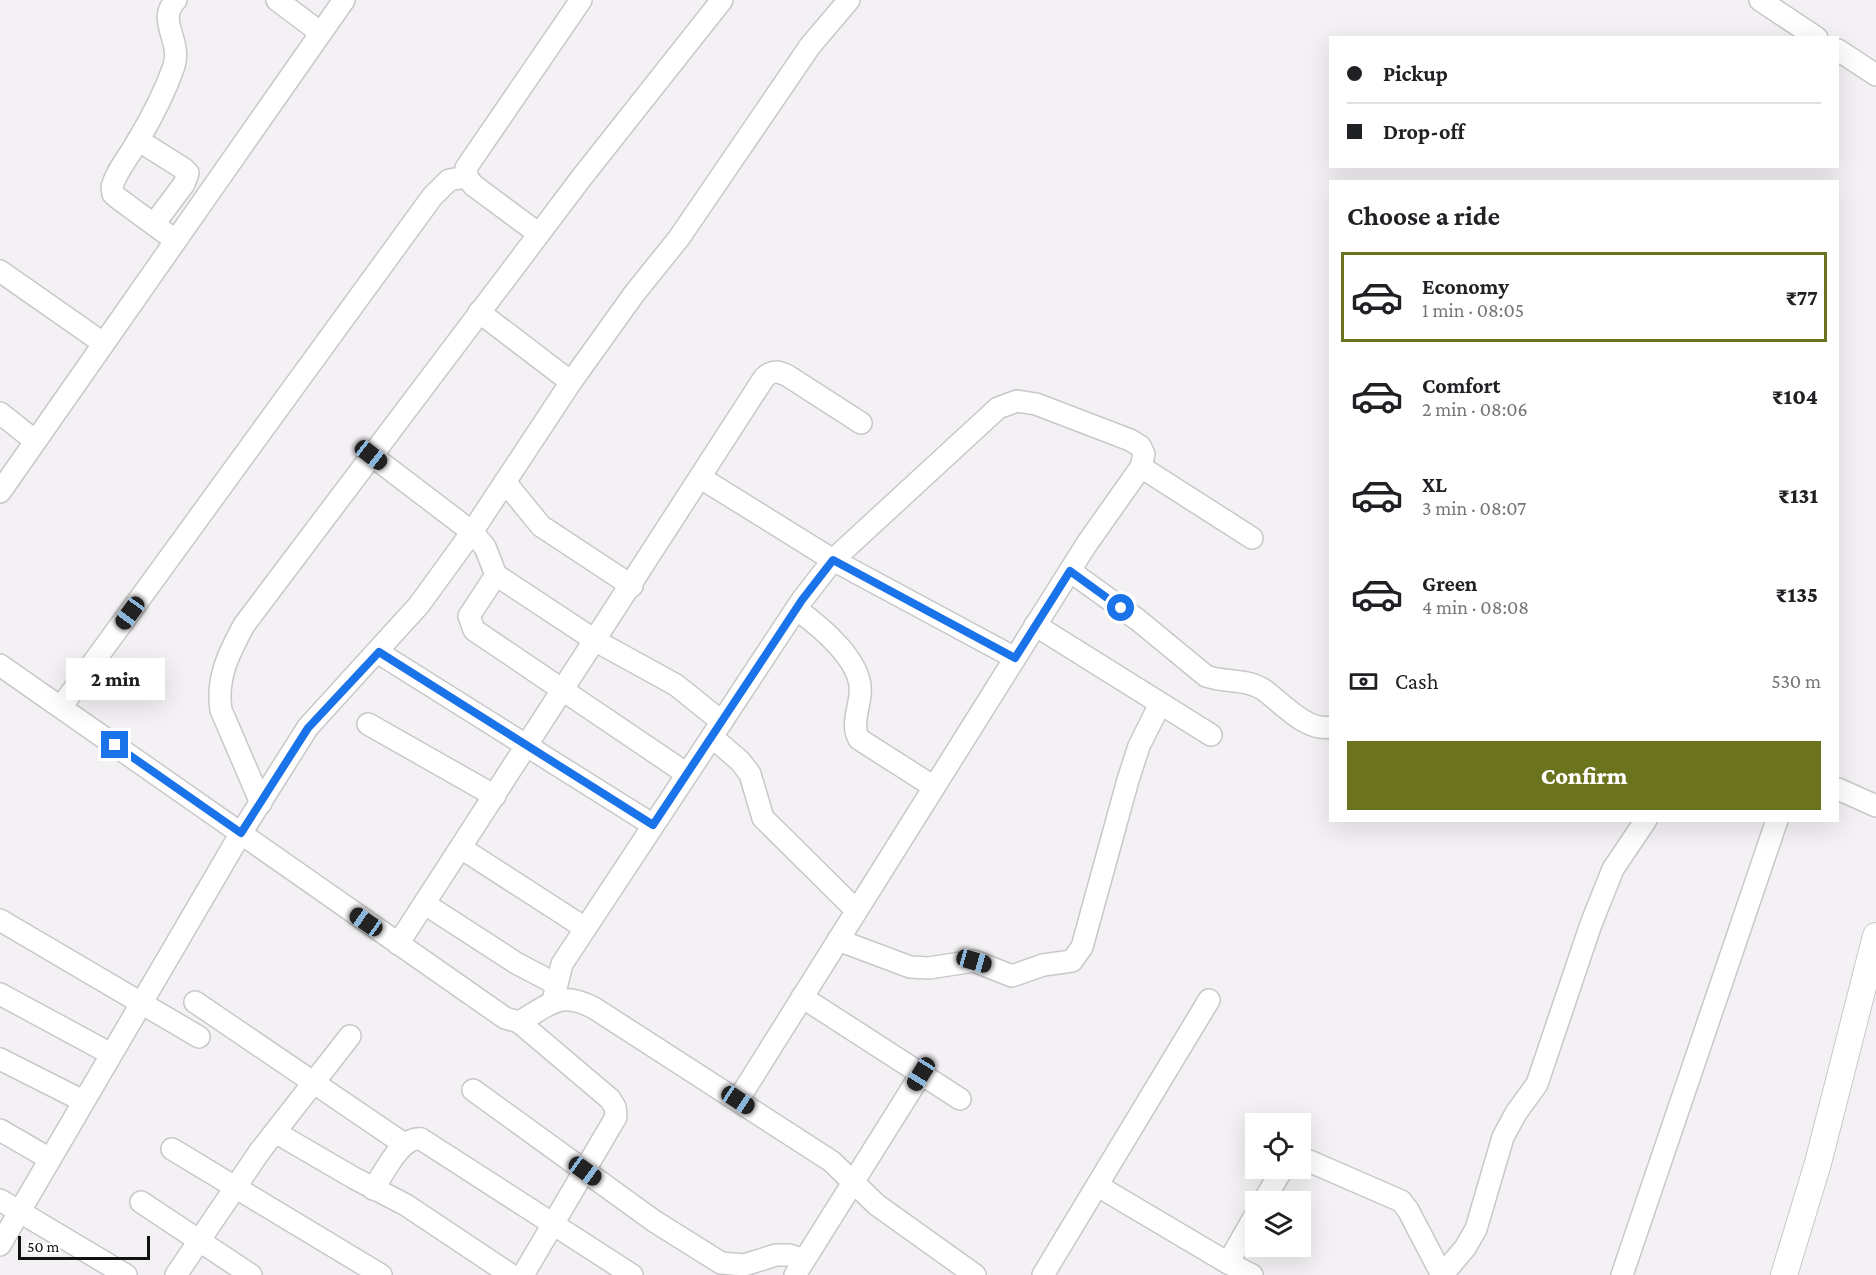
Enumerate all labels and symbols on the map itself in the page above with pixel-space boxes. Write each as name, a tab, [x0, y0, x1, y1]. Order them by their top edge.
car	[351, 437, 391, 473]
car	[112, 593, 148, 633]
route start	[1107, 594, 1134, 621]
callout: 2 min	[66, 658, 164, 700]
route end	[101, 731, 128, 758]
car	[346, 904, 386, 940]
car	[954, 947, 994, 975]
car	[904, 1054, 938, 1094]
car	[718, 1083, 758, 1117]
car	[565, 1153, 605, 1189]
scale bar	[18, 1233, 150, 1260]

